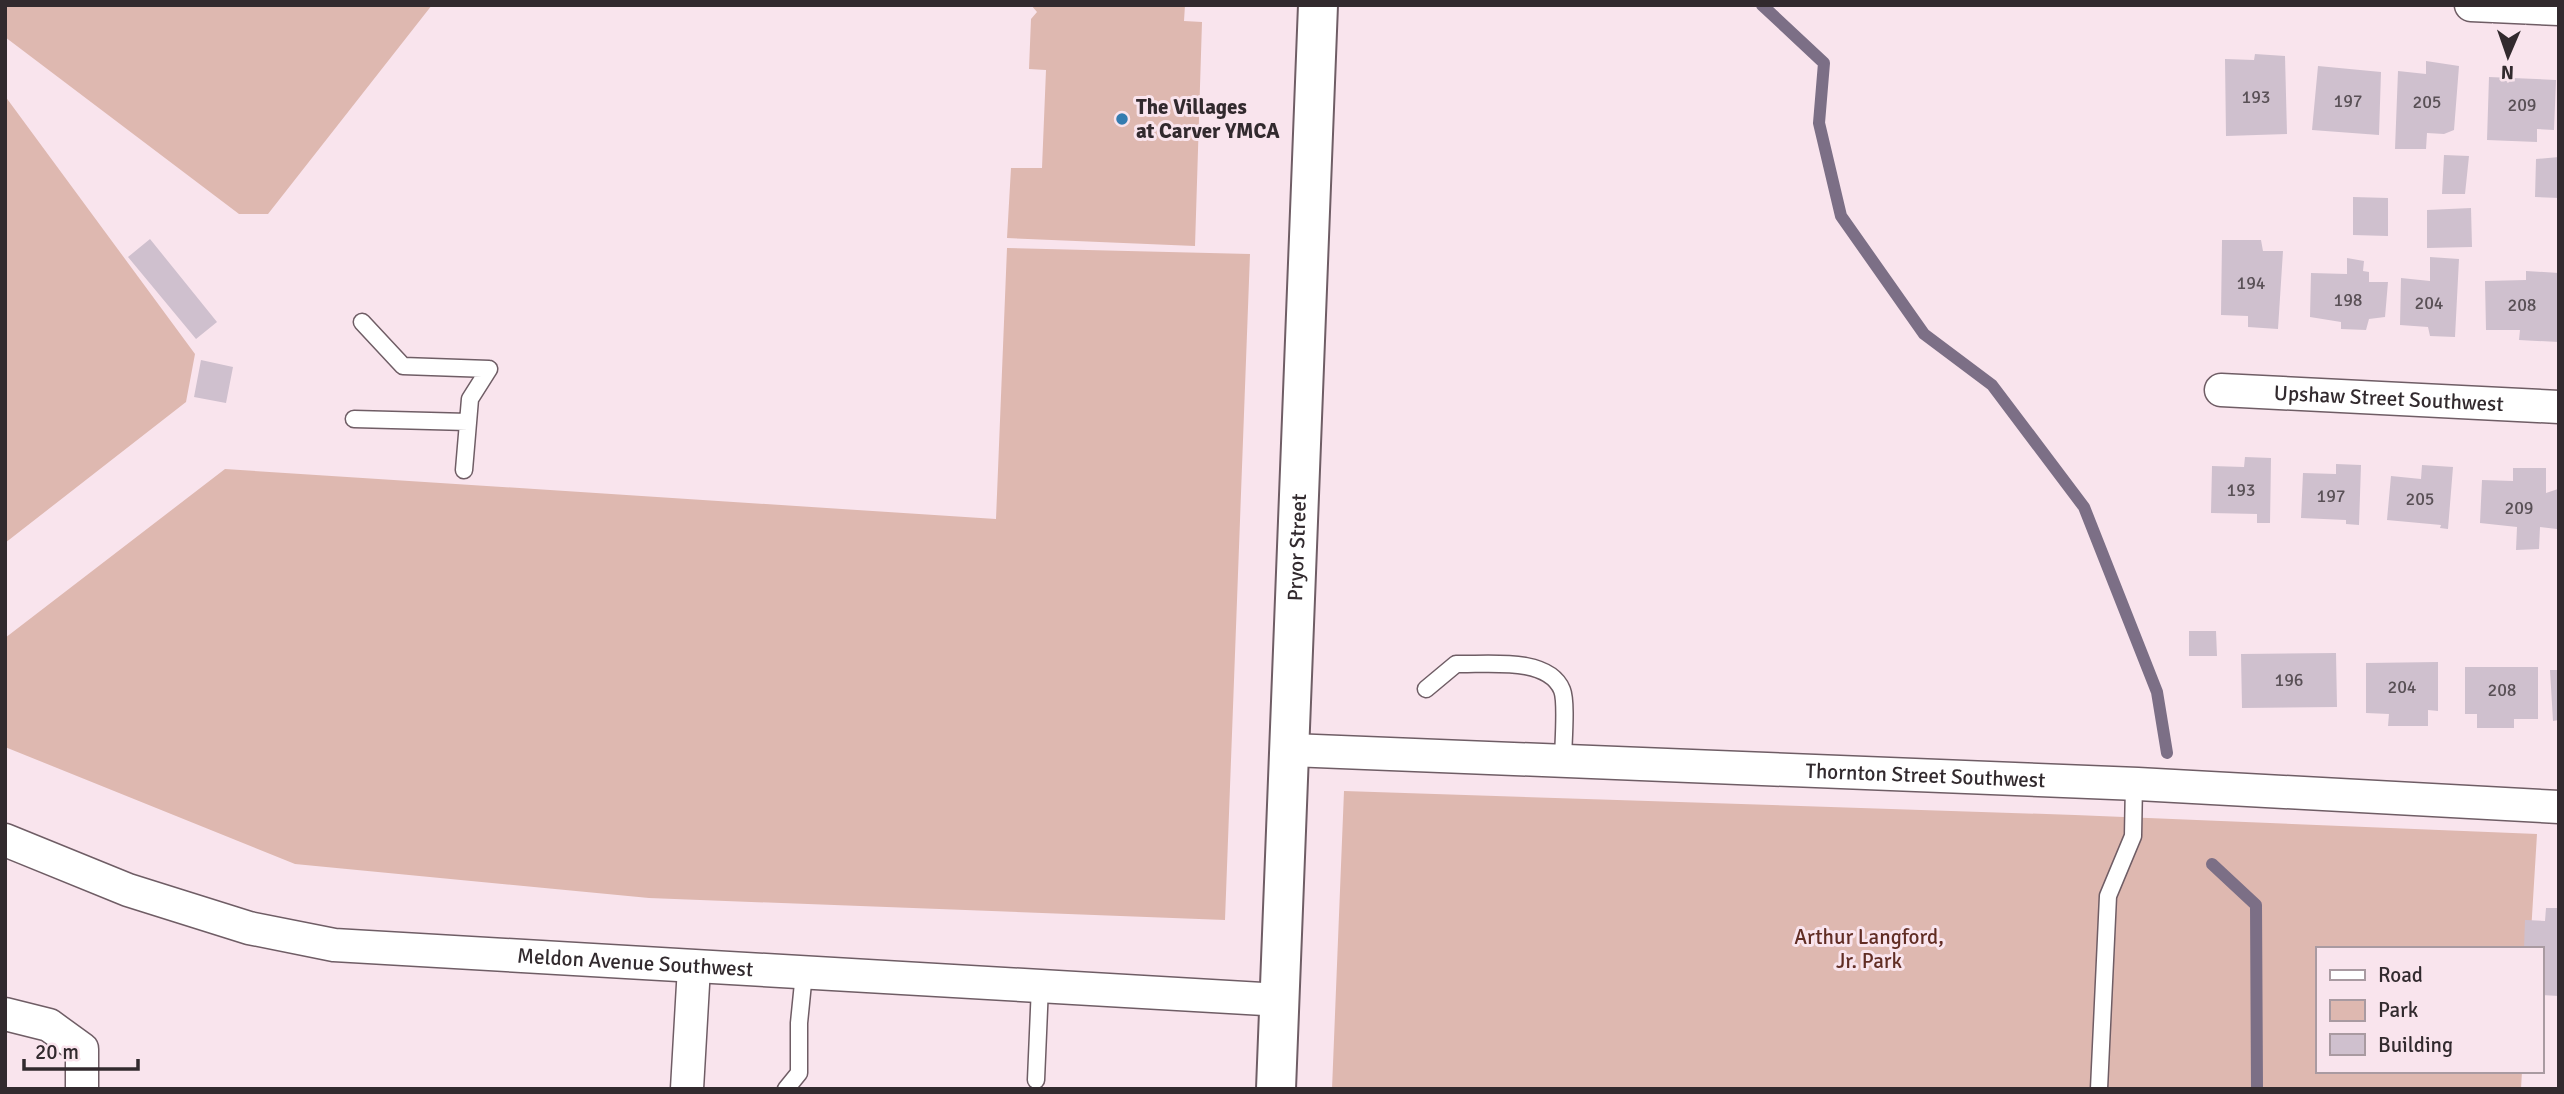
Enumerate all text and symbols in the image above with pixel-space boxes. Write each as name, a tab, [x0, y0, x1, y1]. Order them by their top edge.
north arrow	[2473, 21, 2543, 91]
text: N	[2500, 60, 2514, 84]
house number: 193	[2241, 86, 2271, 108]
house number: 197	[2333, 90, 2363, 112]
house number: 205	[2412, 91, 2442, 113]
place label: The Villages at Carver YMCA	[1136, 94, 1280, 144]
house number: 209	[2507, 94, 2537, 116]
marker: The Villages at Carver YMCA	[1114, 111, 1130, 127]
house number: 194	[2236, 272, 2266, 294]
house number: 198	[2333, 289, 2363, 311]
house number: 204	[2414, 292, 2444, 314]
house number: 208	[2507, 294, 2537, 316]
street label: Upshaw Street Southwest	[2273, 380, 2504, 417]
house number: 193	[2226, 479, 2256, 501]
house number: 197	[2316, 485, 2346, 507]
house number: 205	[2405, 488, 2435, 510]
street label: Pryor Street	[1282, 493, 1312, 602]
house number: 209	[2504, 497, 2534, 519]
house number: 196	[2274, 669, 2304, 691]
house number: 204	[2387, 676, 2417, 698]
house number: 208	[2487, 679, 2517, 701]
street label: Thornton Street Southwest	[1805, 758, 2046, 793]
park label: Arthur Langford, Jr. Park	[1794, 924, 1944, 974]
street label: Meldon Avenue Southwest	[516, 943, 754, 982]
legend	[2316, 947, 2543, 1073]
text: Road	[2378, 962, 2423, 988]
text: Park	[2378, 997, 2419, 1023]
scale bar	[24, 1028, 138, 1072]
text: Building	[2378, 1032, 2453, 1058]
text: 20 m	[35, 1039, 79, 1065]

